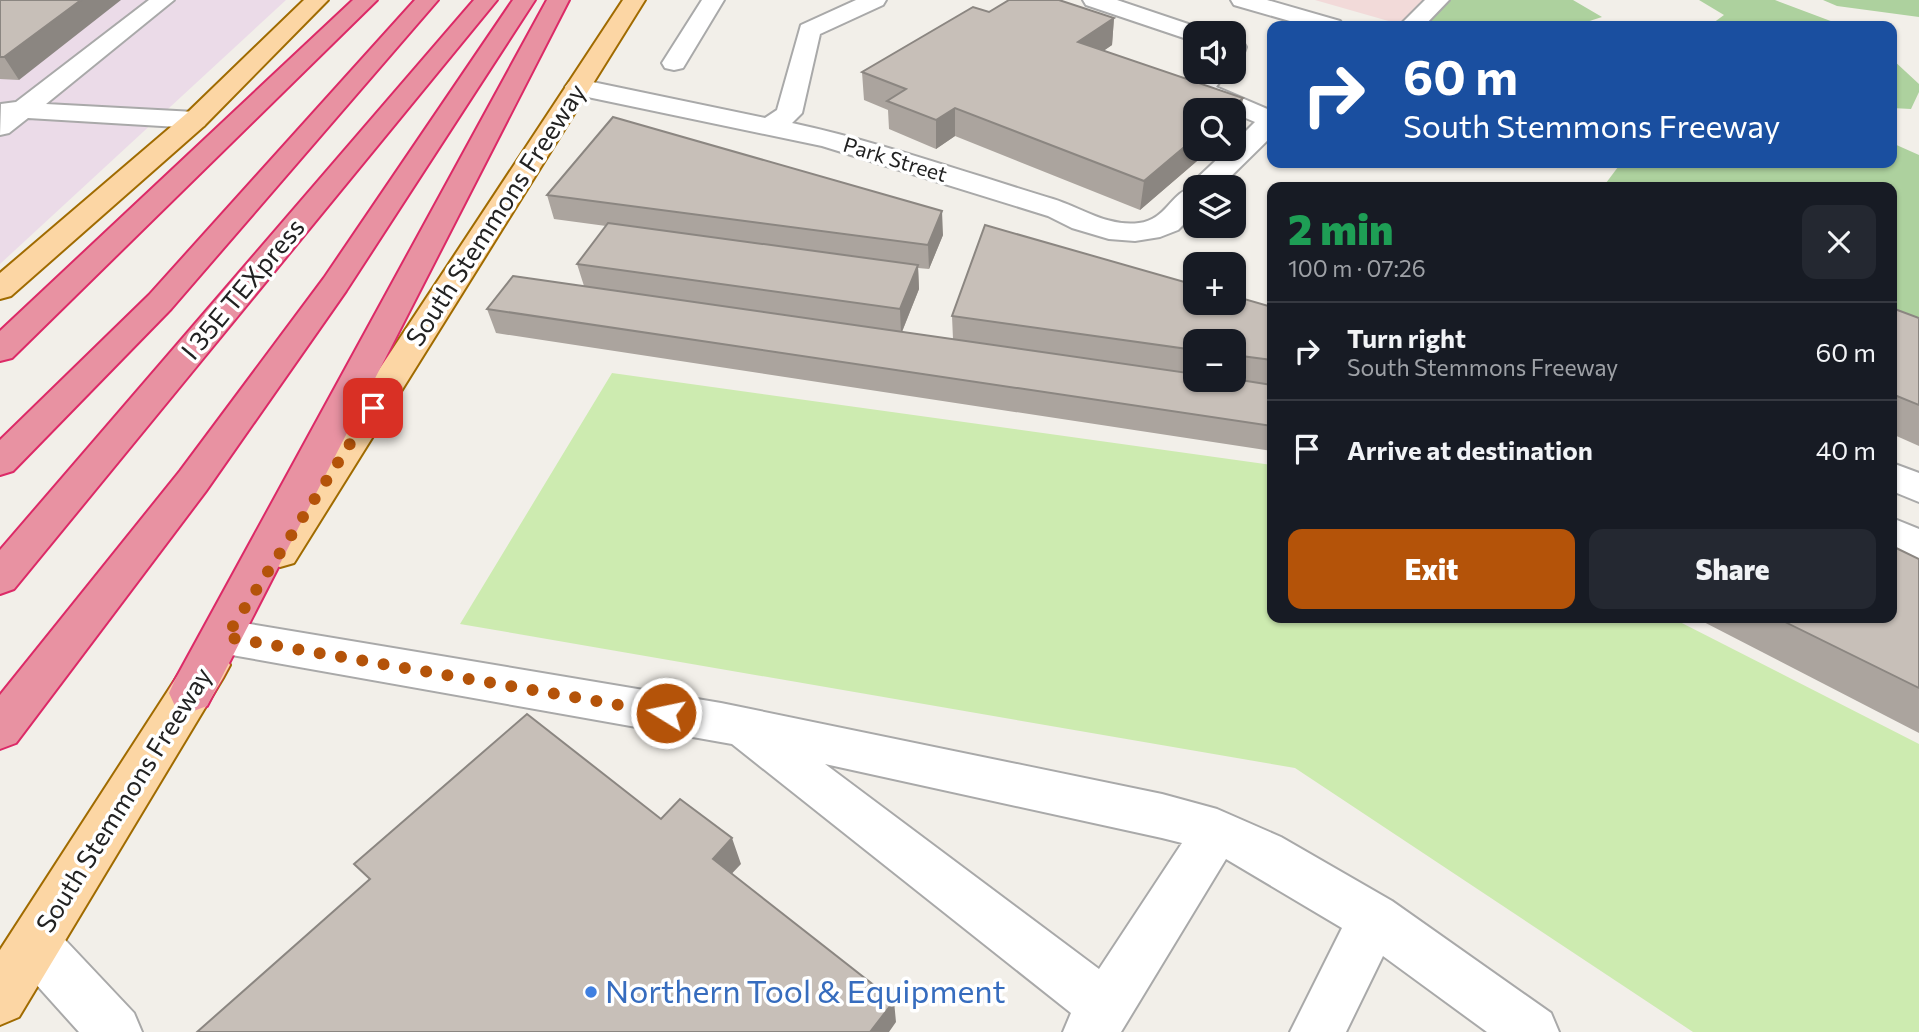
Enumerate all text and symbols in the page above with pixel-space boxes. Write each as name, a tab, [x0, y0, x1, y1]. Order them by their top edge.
map controls	[1183, 21, 1246, 392]
button: sound	[1183, 21, 1246, 84]
text: 60 m	[1403, 45, 1518, 105]
icon: right	[1288, 49, 1379, 140]
street label: South Stemmons Freeway	[398, 77, 591, 351]
button: search	[1183, 98, 1246, 161]
text: South Stemmons Freeway	[1403, 105, 1780, 145]
street label: Park Street	[840, 131, 950, 186]
button: layers	[1183, 175, 1246, 238]
text: 2 min	[1288, 202, 1394, 254]
button: close	[1802, 205, 1876, 279]
street label: I 35E TEXpress	[174, 211, 310, 365]
button: +	[1183, 252, 1246, 315]
text: 100 m · 07:26	[1288, 254, 1426, 282]
text: Turn right	[1347, 322, 1466, 353]
button: −	[1183, 329, 1246, 392]
icon: right	[1288, 332, 1326, 370]
text: 60 m	[1816, 336, 1876, 367]
text: South Stemmons Freeway	[1347, 353, 1618, 381]
pin	[343, 378, 403, 438]
icon: arrive	[354, 389, 392, 427]
icon: arrive	[1288, 430, 1326, 468]
text: Arrive at destination	[1347, 434, 1593, 465]
text: 40 m	[1816, 434, 1876, 465]
button: Exit	[1288, 529, 1575, 609]
button: Share	[1589, 529, 1876, 609]
street label: South Stemmons Freeway	[28, 661, 217, 937]
position arrow	[629, 676, 703, 750]
place label: Northern Tool & Equipment	[605, 970, 1006, 1010]
marker: Northern Tool & Equipment	[583, 984, 599, 1000]

